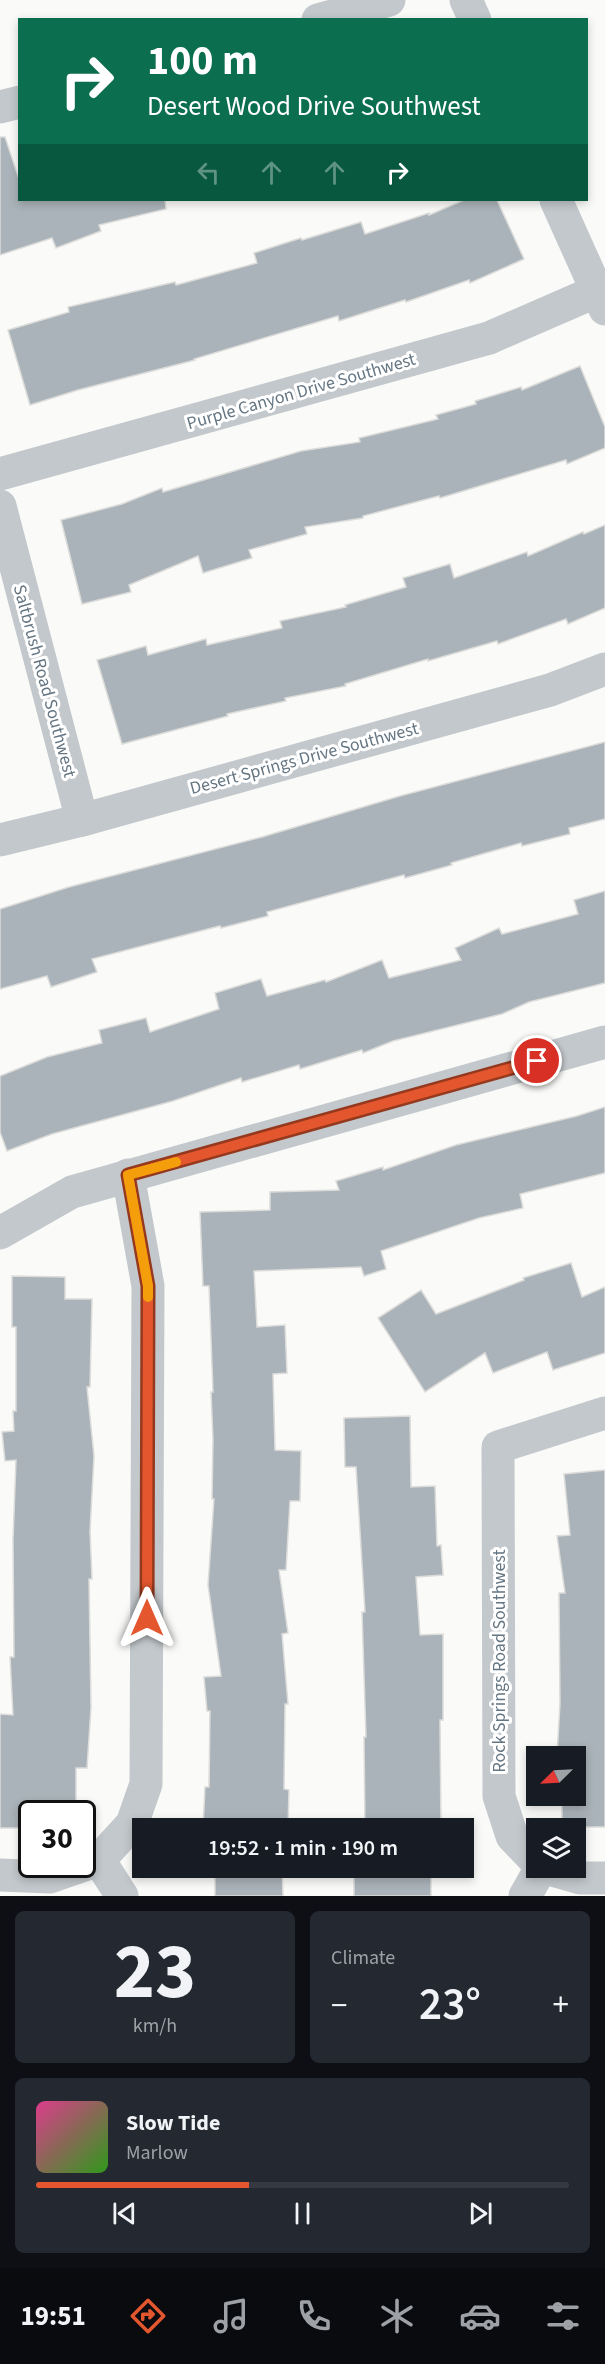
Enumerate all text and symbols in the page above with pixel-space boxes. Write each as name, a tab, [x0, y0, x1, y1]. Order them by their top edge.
text: 100 m	[147, 31, 258, 91]
icon: right	[48, 42, 126, 120]
text: Desert Wood Drive Southwest	[147, 87, 481, 126]
icon: left	[192, 156, 225, 189]
icon: ahead	[255, 156, 288, 189]
icon: ahead	[318, 156, 351, 189]
icon: right	[381, 156, 414, 189]
street label: Purple Canyon Drive Southwest	[184, 347, 418, 436]
street label: Saltbrush Road Southwest	[7, 582, 82, 780]
street label: Desert Springs Drive Southwest	[187, 716, 421, 801]
pin	[511, 1035, 562, 1086]
icon: arrive	[520, 1044, 553, 1077]
street label: Rock Springs Road Southwest	[487, 1549, 512, 1773]
position arrow	[115, 1586, 179, 1650]
north arrow	[526, 1746, 586, 1806]
map controls	[526, 1746, 586, 1878]
speed limit sign: 30	[18, 1800, 96, 1878]
button: layers	[526, 1818, 586, 1878]
text: 19:52 · 1 min · 190 m	[208, 1832, 398, 1864]
text: 23	[114, 1917, 196, 2028]
text: Climate	[331, 1944, 395, 1972]
text: 23°	[419, 1973, 481, 2037]
text: −	[331, 1982, 347, 2029]
text: +	[553, 1982, 569, 2029]
text: km/h	[133, 2012, 177, 2040]
text: Slow Tide	[126, 2107, 220, 2139]
text: Marlow	[126, 2139, 188, 2167]
icon: previous	[108, 2197, 141, 2230]
icon: pause	[286, 2197, 319, 2230]
icon: next	[464, 2197, 497, 2230]
icon: directions	[127, 2295, 169, 2337]
icon: music	[210, 2295, 252, 2337]
icon: phone	[293, 2295, 335, 2337]
icon: climate	[376, 2295, 418, 2337]
icon: car	[459, 2295, 501, 2337]
icon: filters	[542, 2295, 584, 2337]
text: 19:51	[21, 2297, 86, 2336]

